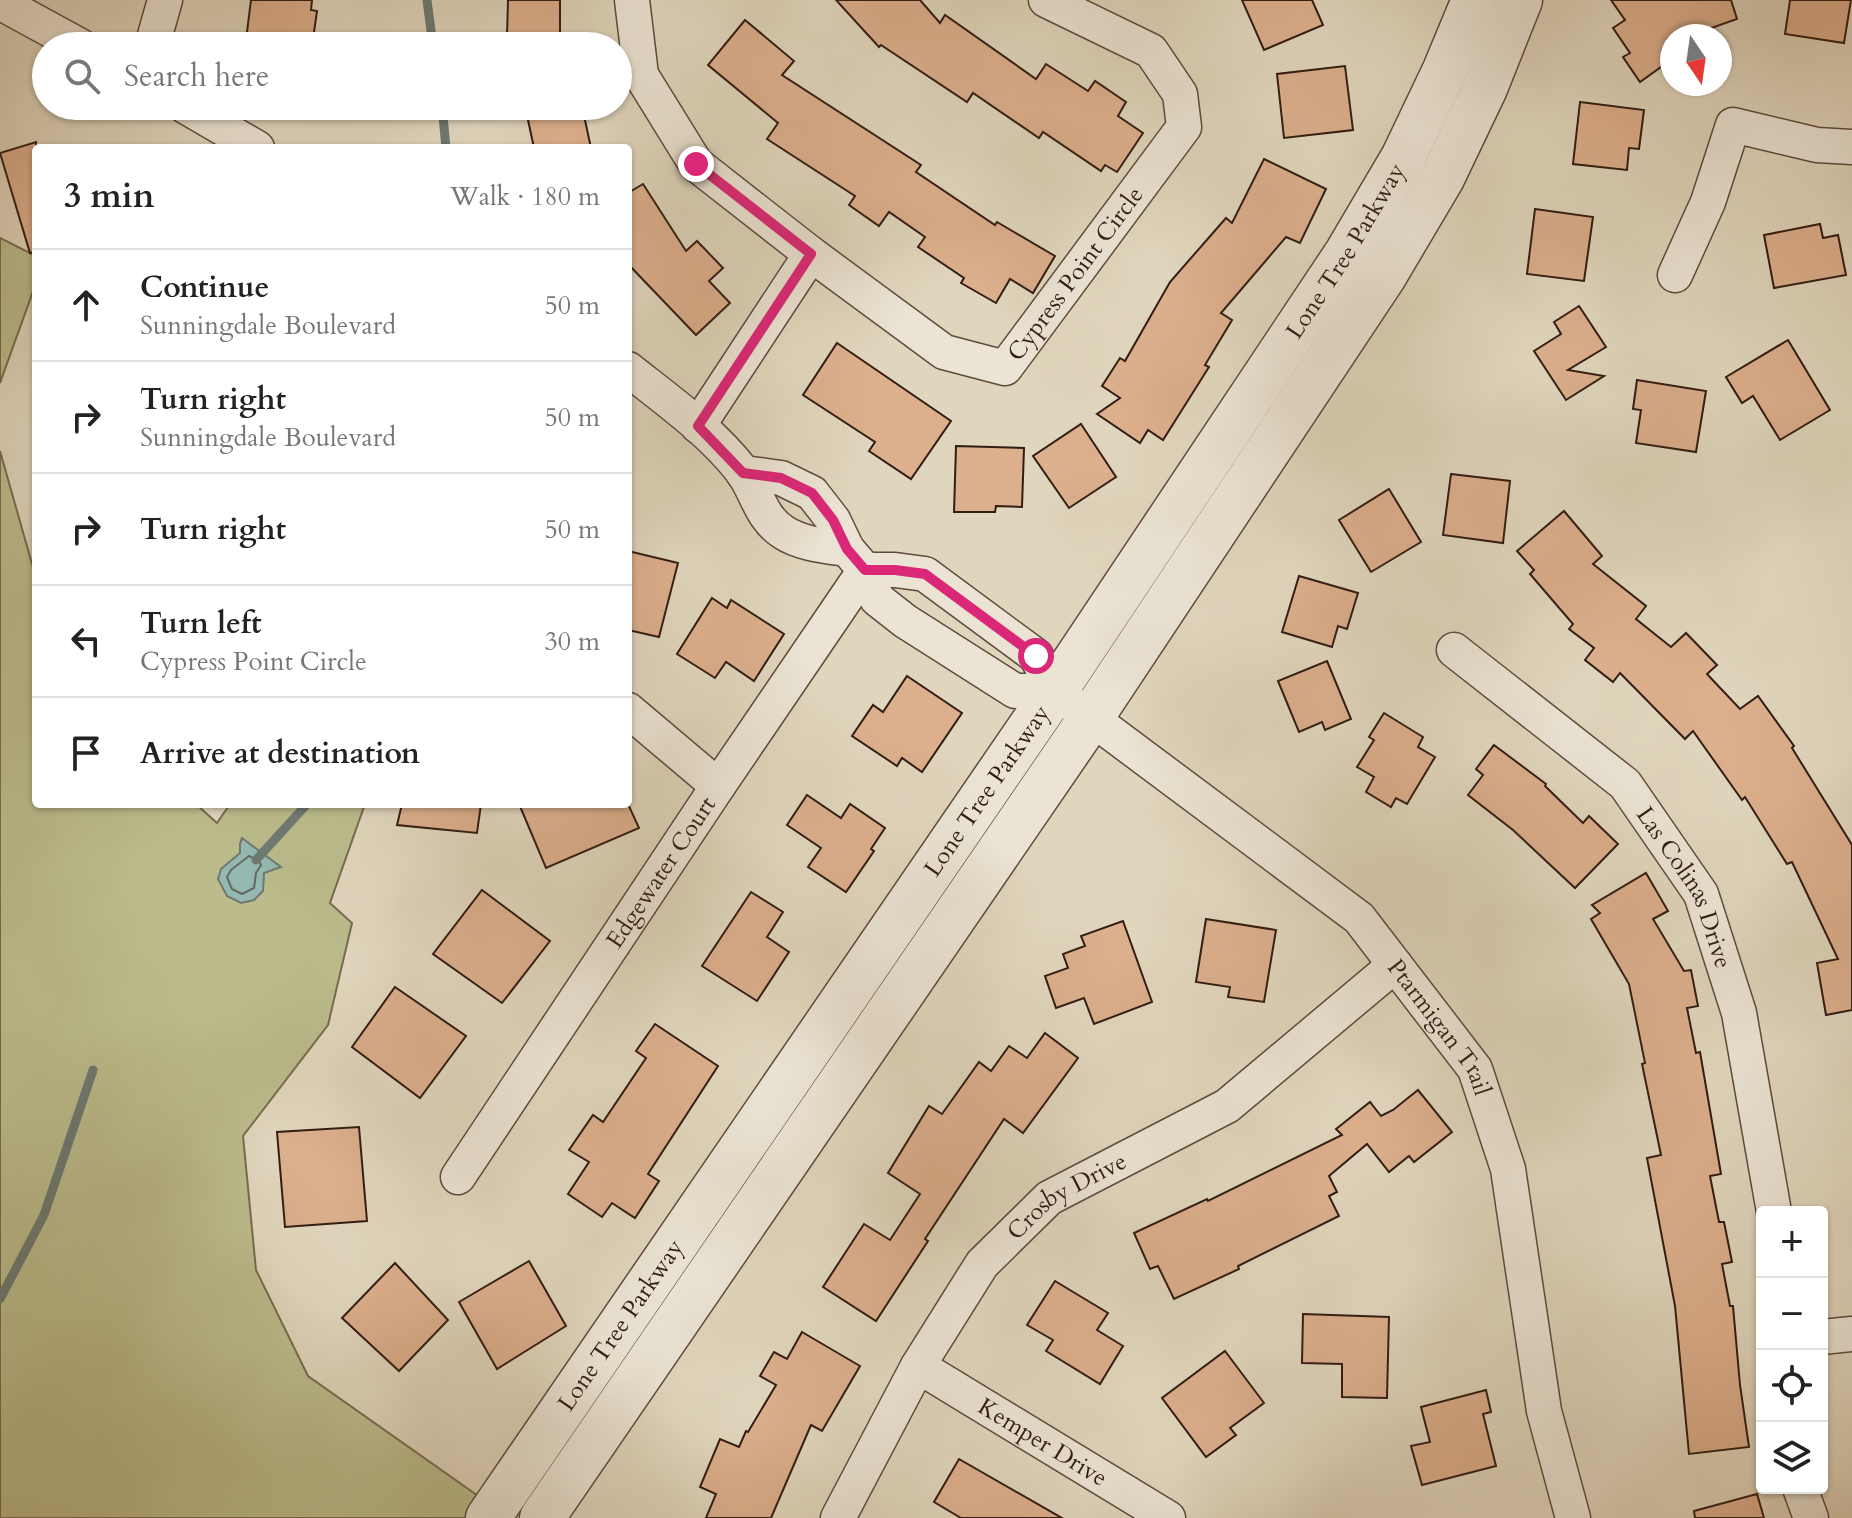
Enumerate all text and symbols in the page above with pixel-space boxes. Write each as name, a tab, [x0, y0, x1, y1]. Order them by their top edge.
north arrow	[1660, 24, 1732, 96]
search box	[32, 32, 632, 120]
icon: search	[60, 54, 104, 98]
text: Search here	[124, 56, 269, 97]
route end	[678, 146, 714, 182]
street label: Lone Tree Parkway	[1278, 157, 1413, 346]
text: 3 min	[64, 173, 155, 219]
text: Walk · 180 m	[450, 179, 600, 214]
street label: Cypress Point Circle	[1000, 180, 1151, 368]
text: Continue	[140, 267, 269, 308]
icon: ahead	[64, 283, 108, 327]
text: 50 m	[544, 288, 600, 323]
text: Sunningdale Boulevard	[140, 308, 396, 343]
text: Turn right	[140, 379, 286, 420]
icon: right	[64, 395, 108, 439]
text: 50 m	[544, 400, 600, 435]
text: Sunningdale Boulevard	[140, 420, 396, 455]
icon: right	[64, 507, 108, 551]
text: Turn right	[140, 509, 286, 550]
text: 50 m	[544, 512, 600, 547]
text: Turn left	[140, 603, 262, 644]
icon: left	[64, 619, 108, 663]
text: 30 m	[544, 624, 600, 659]
route start	[1018, 638, 1054, 674]
text: Cypress Point Circle	[140, 644, 367, 679]
street label: Lone Tree Parkway	[917, 698, 1058, 883]
icon: arrive	[64, 731, 108, 775]
text: Arrive at destination	[140, 733, 420, 774]
street label: Edgewater Court	[599, 790, 724, 955]
street label: Las Colinas Drive	[1628, 800, 1740, 973]
street label: Ptarmigan Trail	[1379, 952, 1499, 1100]
street label: Crosby Drive	[1000, 1145, 1132, 1248]
map controls	[1756, 1206, 1828, 1494]
button: +	[1756, 1206, 1828, 1278]
street label: Lone Tree Parkway	[550, 1233, 692, 1418]
button: −	[1756, 1278, 1828, 1350]
button: locate	[1756, 1350, 1828, 1422]
street label: Kemper Drive	[972, 1390, 1113, 1494]
button: layers	[1756, 1422, 1828, 1494]

